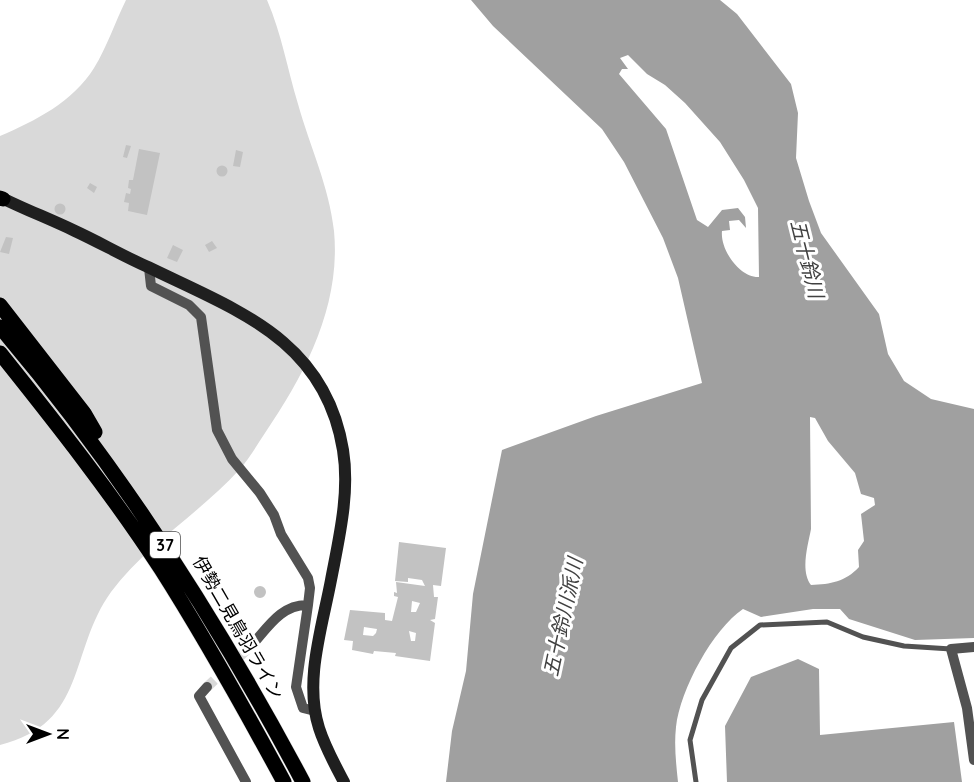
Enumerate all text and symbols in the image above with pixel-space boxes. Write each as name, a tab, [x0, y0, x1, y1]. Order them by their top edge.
water label: 五十鈴川	[786, 217, 830, 303]
road number: 37	[150, 532, 180, 558]
street label: 伊勢二見鳥羽ライン	[188, 552, 289, 704]
water label: 五十鈴川派川	[538, 554, 588, 678]
north arrow	[18, 704, 78, 764]
text: N	[53, 728, 73, 740]

